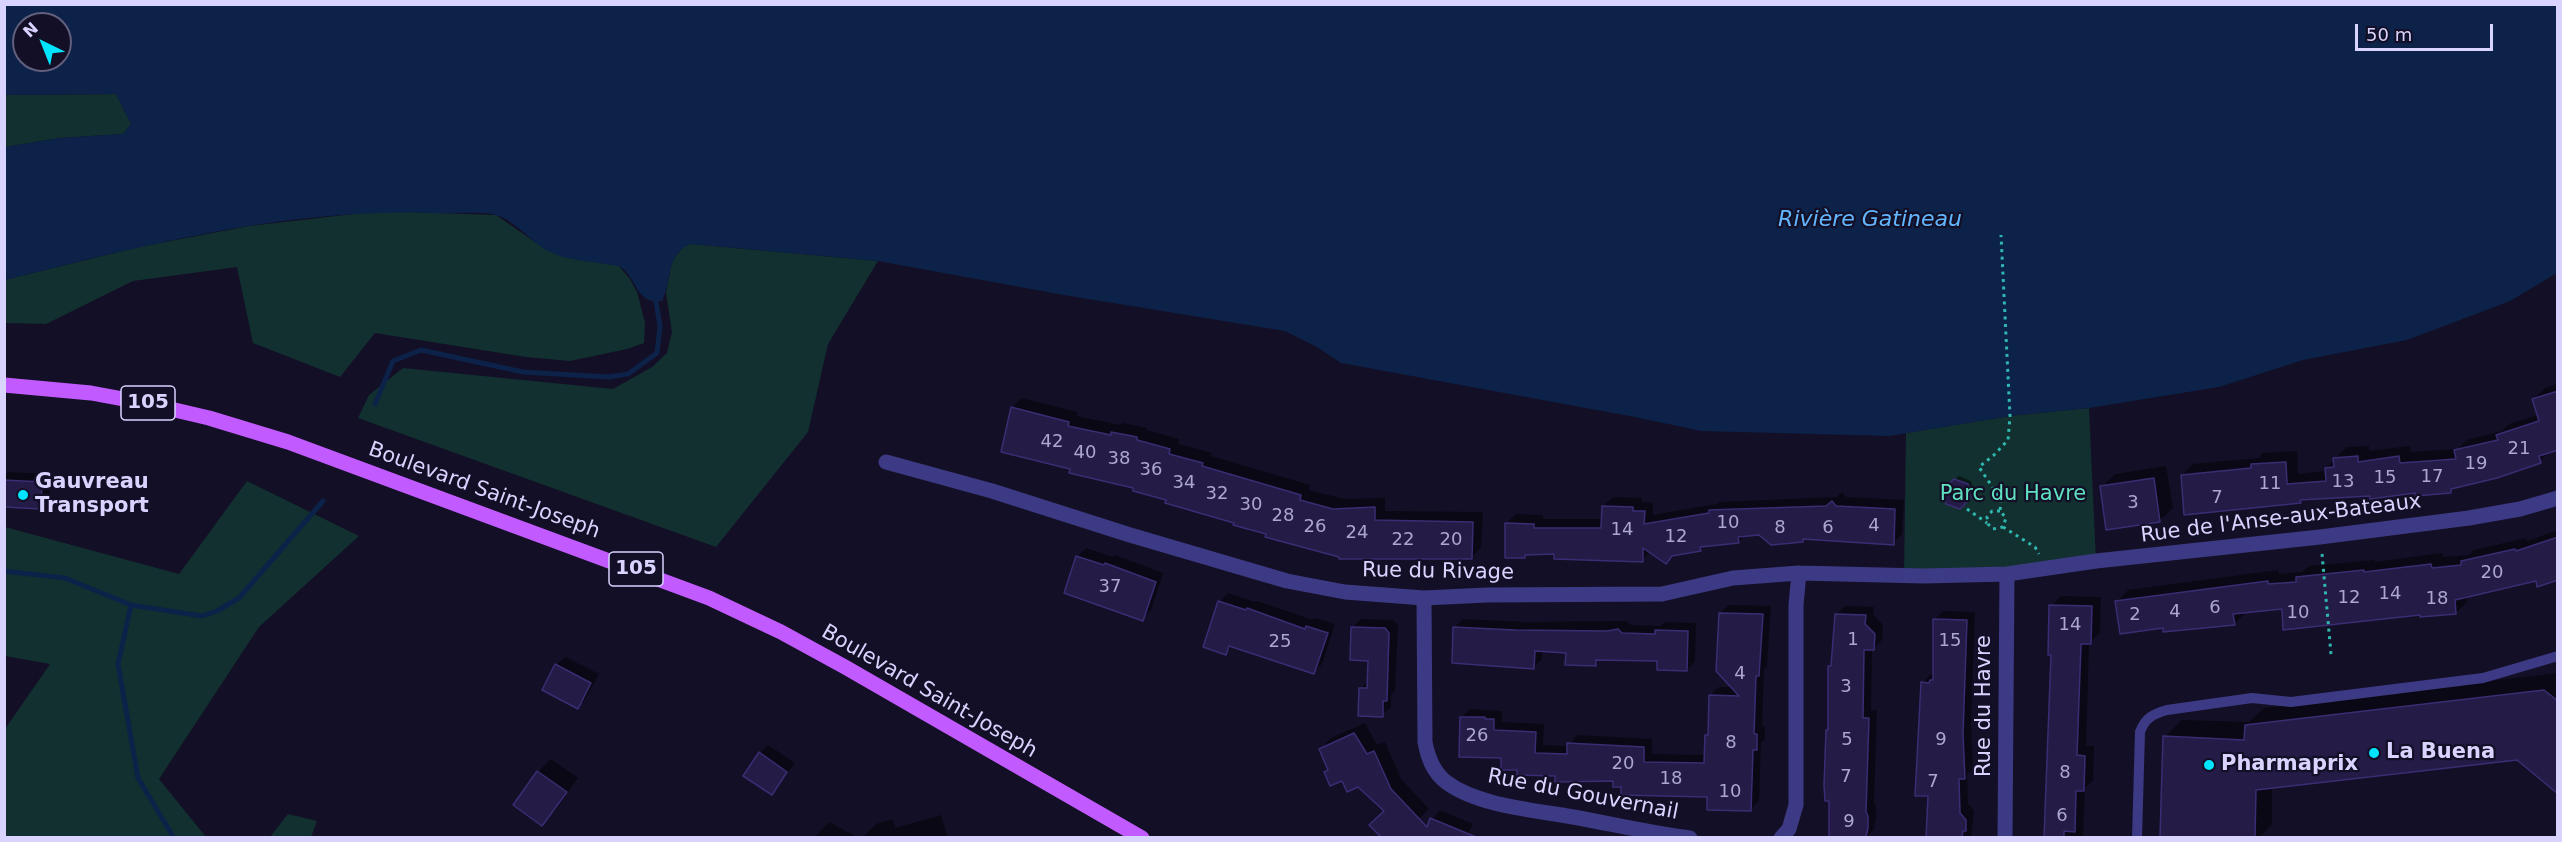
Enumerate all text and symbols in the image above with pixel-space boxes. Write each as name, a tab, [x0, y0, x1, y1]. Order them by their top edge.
north arrow	[12, 12, 72, 72]
scale bar	[2358, 12, 2496, 50]
text: N	[19, 18, 42, 41]
text: 50 m	[2366, 24, 2412, 45]
water label: Rivière Gatineau	[1778, 207, 1962, 233]
road number: 105	[121, 386, 175, 420]
house number: 42	[1041, 431, 1063, 453]
street label: Boulevard Saint-Joseph	[365, 437, 603, 545]
house number: 21	[2508, 438, 2530, 460]
house number: 40	[1074, 442, 1096, 464]
house number: 38	[1108, 448, 1130, 470]
house number: 19	[2465, 453, 2487, 475]
house number: 36	[1140, 459, 1162, 481]
house number: 17	[2421, 466, 2443, 488]
house number: 15	[2374, 467, 2396, 489]
place label: Gauvreau Transport	[35, 470, 149, 520]
house number: 13	[2332, 471, 2354, 493]
house number: 34	[1173, 472, 1195, 494]
house number: 11	[2259, 473, 2281, 495]
park label: Parc du Havre	[1940, 482, 2086, 508]
house number: 32	[1206, 483, 1228, 505]
house number: 7	[2211, 487, 2223, 509]
marker: Gauvreau Transport	[16, 488, 30, 502]
street label: Rue de l'Anse-aux-Bateaux	[2139, 489, 2423, 549]
house number: 3	[2127, 492, 2139, 514]
house number: 30	[1240, 494, 1262, 516]
house number: 28	[1272, 505, 1294, 527]
house number: 10	[1717, 512, 1739, 534]
house number: 4	[1868, 515, 1880, 537]
house number: 26	[1304, 516, 1326, 538]
house number: 8	[1774, 517, 1786, 539]
house number: 6	[1822, 517, 1834, 539]
house number: 14	[1611, 519, 1633, 541]
house number: 24	[1346, 522, 1368, 544]
house number: 12	[1665, 526, 1687, 548]
house number: 22	[1392, 529, 1414, 551]
house number: 20	[1440, 529, 1462, 551]
road number: 105	[609, 552, 663, 586]
street label: Rue du Rivage	[1362, 558, 1514, 586]
house number: 20	[2481, 562, 2503, 584]
house number: 37	[1099, 576, 1121, 598]
house number: 14	[2379, 583, 2401, 605]
house number: 12	[2338, 587, 2360, 609]
house number: 18	[2426, 588, 2448, 610]
house number: 6	[2209, 597, 2221, 619]
house number: 4	[2169, 601, 2181, 623]
house number: 10	[2287, 602, 2309, 624]
house number: 2	[2129, 604, 2141, 626]
house number: 14	[2059, 614, 2081, 636]
street label: Boulevard Saint-Joseph	[817, 620, 1041, 764]
house number: 1	[1847, 629, 1859, 651]
house number: 15	[1939, 630, 1961, 652]
house number: 25	[1269, 631, 1291, 653]
street label: Rue du Havre	[1972, 635, 1998, 777]
house number: 4	[1734, 663, 1746, 685]
house number: 3	[1840, 676, 1852, 698]
house number: 26	[1466, 725, 1488, 747]
house number: 5	[1841, 729, 1853, 751]
house number: 9	[1935, 729, 1947, 751]
house number: 8	[1725, 732, 1737, 754]
place label: La Buena	[2386, 740, 2495, 766]
marker: La Buena	[2367, 746, 2381, 760]
place label: Pharmaprix	[2221, 752, 2358, 778]
house number: 20	[1612, 753, 1634, 775]
marker: Pharmaprix	[2202, 758, 2216, 772]
house number: 8	[2059, 762, 2071, 784]
street label: Rue du Gouvernail	[1485, 764, 1681, 826]
house number: 7	[1840, 766, 1852, 788]
house number: 18	[1660, 768, 1682, 790]
house number: 7	[1927, 771, 1939, 793]
house number: 10	[1719, 781, 1741, 803]
house number: 6	[2056, 805, 2068, 827]
house number: 9	[1843, 811, 1855, 833]

